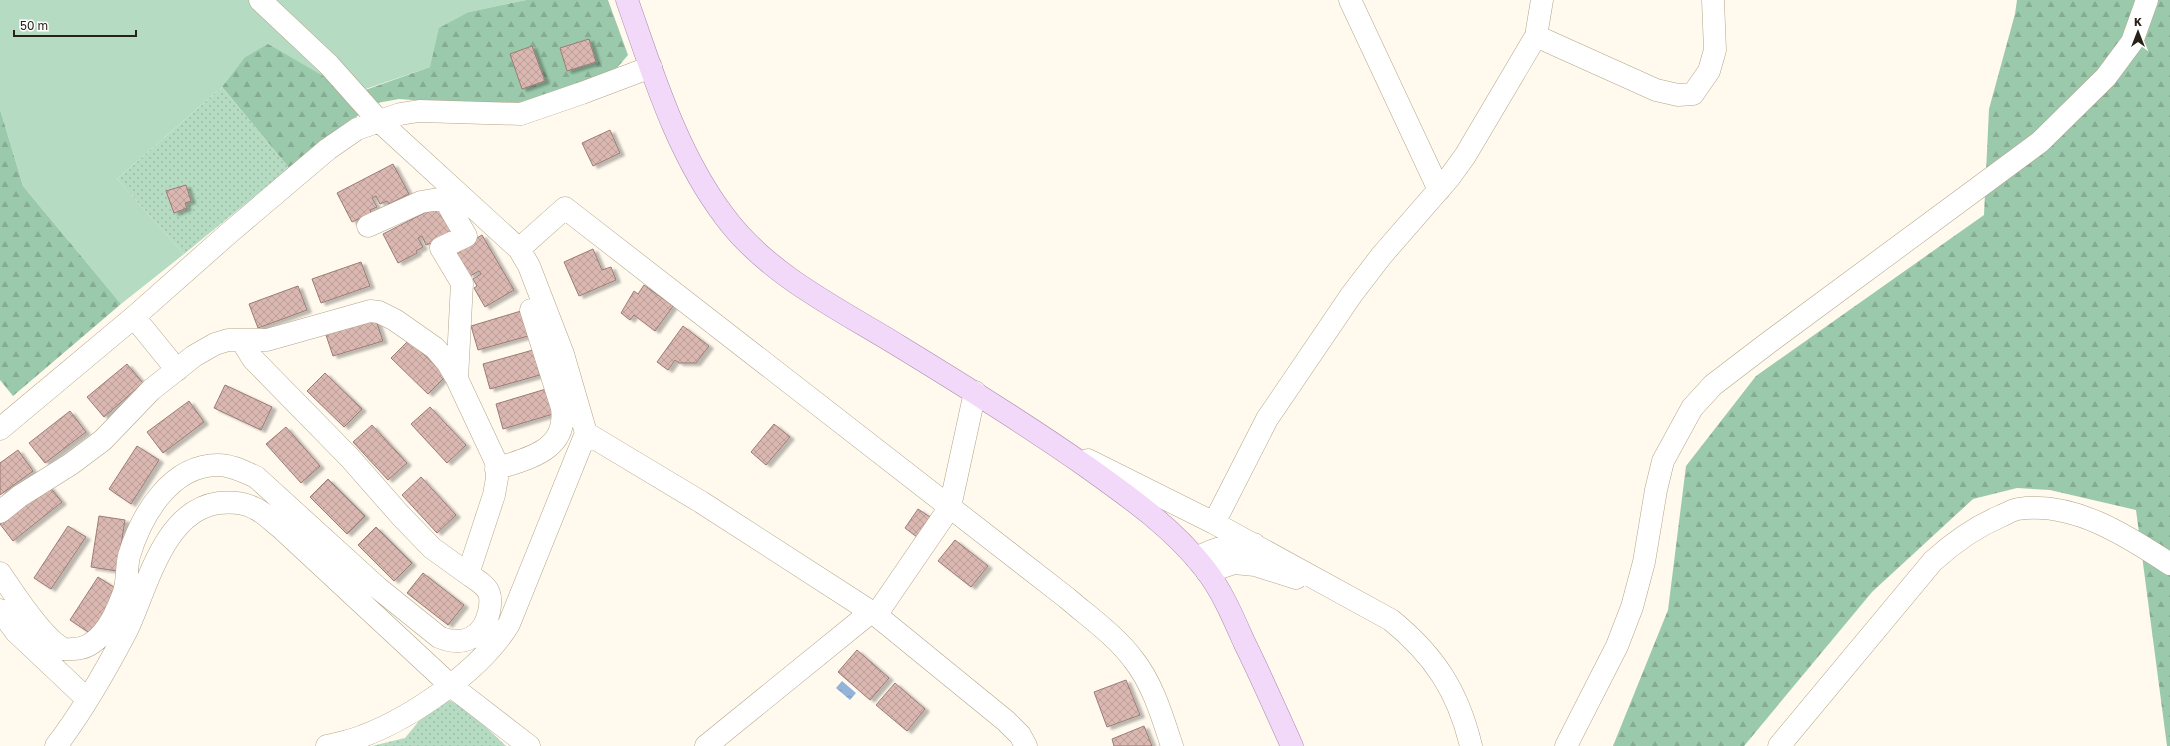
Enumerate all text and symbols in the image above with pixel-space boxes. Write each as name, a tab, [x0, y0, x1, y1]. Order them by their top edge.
scale bar	[14, 12, 136, 38]
north arrow	[2118, 12, 2158, 52]
text: K	[2134, 15, 2142, 28]
text: 50 m	[20, 18, 48, 33]

